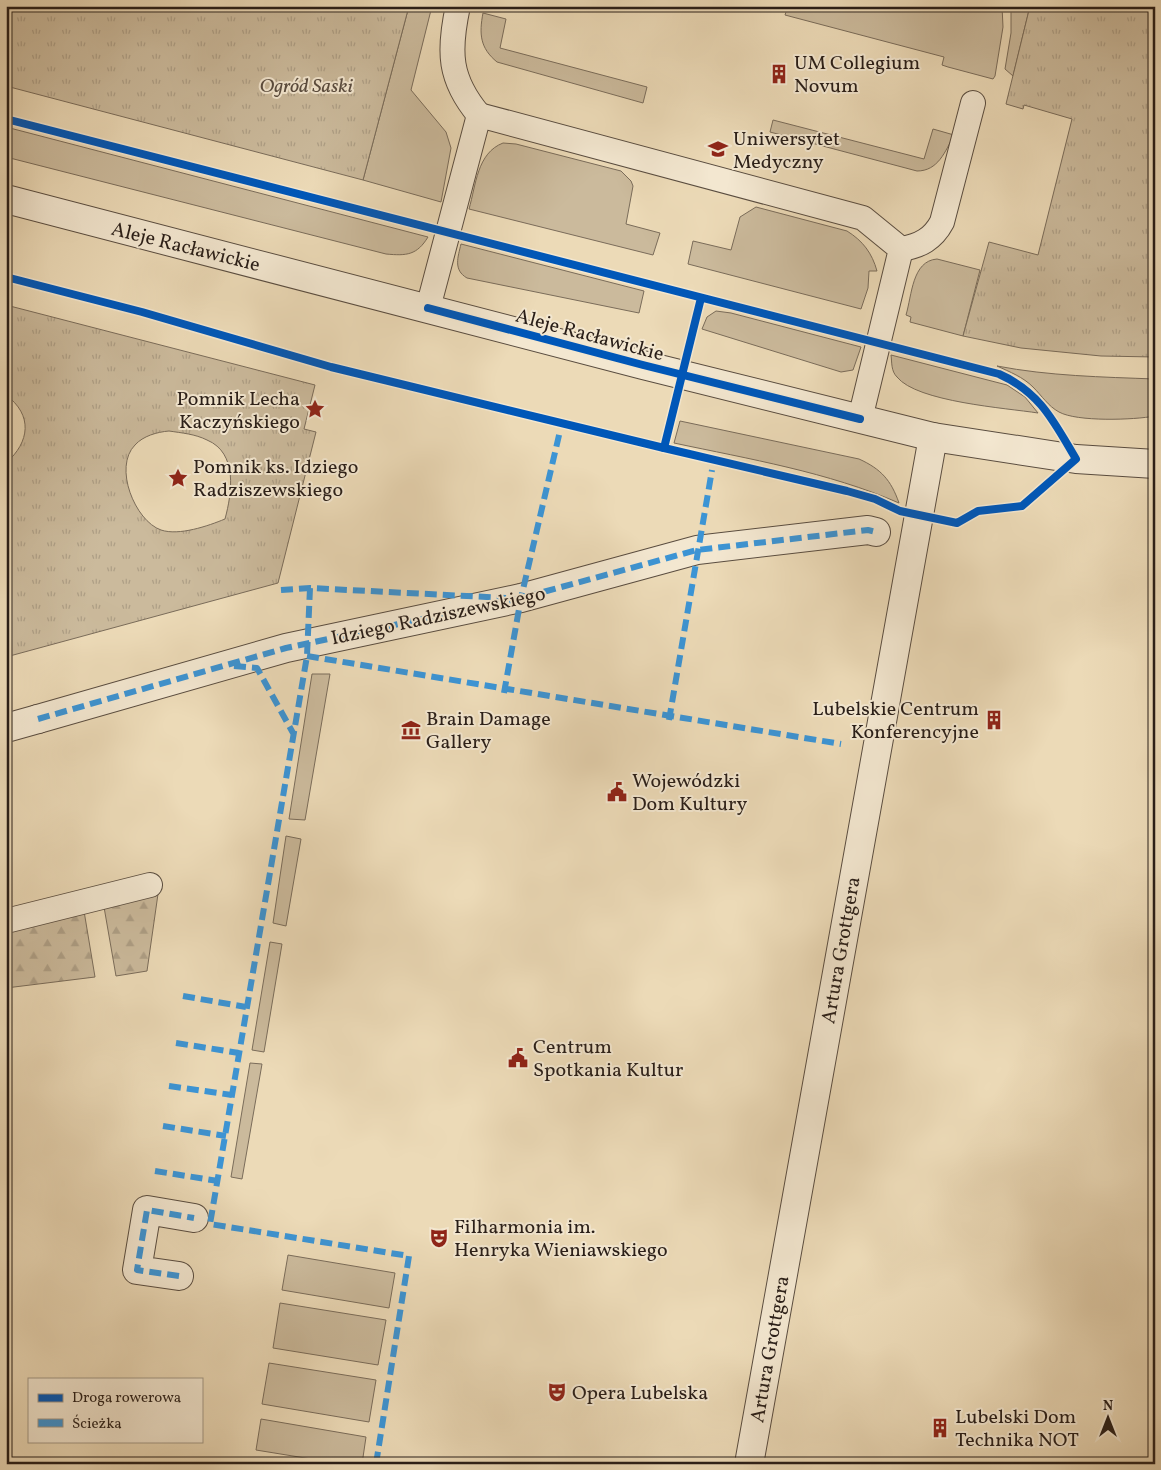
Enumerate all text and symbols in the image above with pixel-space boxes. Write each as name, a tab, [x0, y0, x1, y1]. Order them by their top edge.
place label: UM Collegium Novum	[794, 50, 920, 101]
building icon: UM Collegium Novum	[768, 63, 790, 85]
park label: Ogród Saski	[259, 73, 354, 101]
place label: Uniwersytet Medyczny	[733, 126, 840, 177]
school or university icon: Uniwersytet Medyczny	[707, 138, 729, 160]
street label: Aleje Racławickie	[108, 216, 263, 280]
street label: Aleje Racławickie	[512, 303, 667, 369]
place label: Pomnik Lecha Kaczyńskiego	[177, 386, 300, 437]
place icon: Pomnik Lecha Kaczyńskiego	[304, 398, 326, 420]
place label: Pomnik ks. Idziego Radziszewskiego	[193, 454, 358, 505]
place icon: Pomnik ks. Idziego Radziszewskiego	[167, 467, 189, 489]
street label: Idziego Radziszewskiego	[328, 581, 548, 653]
place label: Lubelskie Centrum Konferencyjne	[812, 696, 979, 747]
place label: Brain Damage Gallery	[426, 706, 551, 757]
building icon: Lubelskie Centrum Konferencyjne	[983, 709, 1005, 731]
museum icon: Brain Damage Gallery	[400, 719, 422, 741]
place label: Wojewódzki Dom Kultury	[632, 768, 747, 819]
public building icon: Wojewódzki Dom Kultury	[606, 781, 628, 803]
street label: Artura Grottgera	[815, 875, 869, 1026]
place label: Centrum Spotkania Kultur	[533, 1034, 683, 1085]
public building icon: Centrum Spotkania Kultur	[507, 1047, 529, 1069]
place label: Filharmonia im. Henryka Wieniawskiego	[454, 1214, 668, 1265]
theatre icon: Filharmonia im. Henryka Wieniawskiego	[428, 1227, 450, 1249]
street label: Artura Grottgera	[744, 1274, 798, 1425]
legend	[28, 1378, 202, 1442]
place label: Opera Lubelska	[572, 1380, 708, 1408]
theatre icon: Opera Lubelska	[546, 1381, 568, 1403]
text: Droga rowerowa	[72, 1388, 181, 1409]
north arrow	[1084, 1392, 1134, 1442]
text: N	[1103, 1397, 1113, 1416]
place label: Lubelski Dom Technika NOT	[955, 1404, 1079, 1455]
text: Ścieżka	[72, 1414, 122, 1435]
building icon: Lubelski Dom Technika NOT	[929, 1417, 951, 1439]

